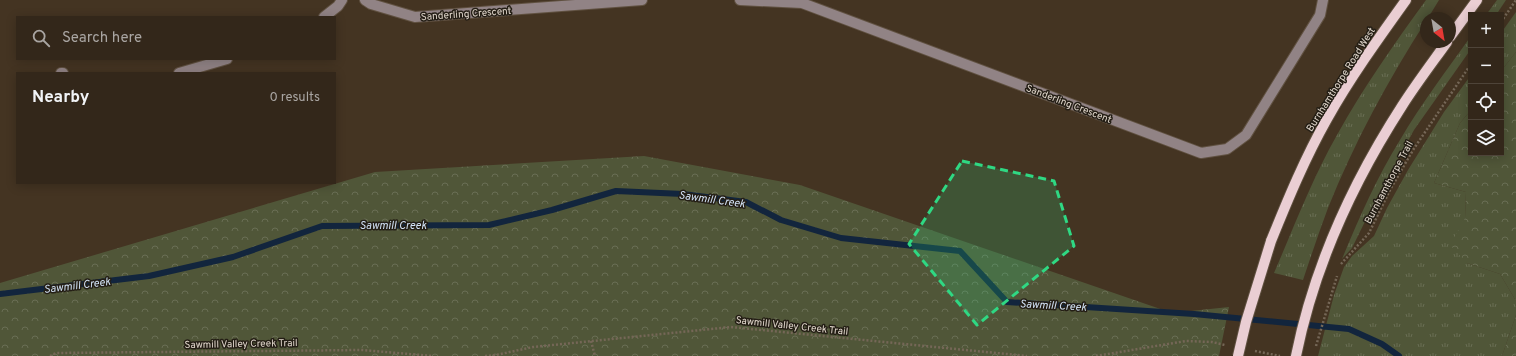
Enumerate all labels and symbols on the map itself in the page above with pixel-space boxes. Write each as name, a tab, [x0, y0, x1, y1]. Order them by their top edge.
street label: Sanderling Crescent	[420, 5, 512, 24]
north arrow	[1420, 12, 1456, 48]
street label: Burnhamthorpe Road West	[1304, 25, 1379, 134]
street label: Sanderling Crescent	[1024, 82, 1113, 127]
street label: Burnhamthorpe Trail	[1362, 139, 1417, 226]
water label: Sawmill Creek	[678, 188, 746, 212]
water label: Sawmill Creek	[360, 219, 427, 233]
water label: Sawmill Creek	[43, 275, 112, 297]
water label: Sawmill Creek	[1019, 297, 1087, 315]
street label: Sawmill Valley Creek Trail	[735, 314, 849, 339]
street label: Sawmill Valley Creek Trail	[184, 337, 298, 352]

